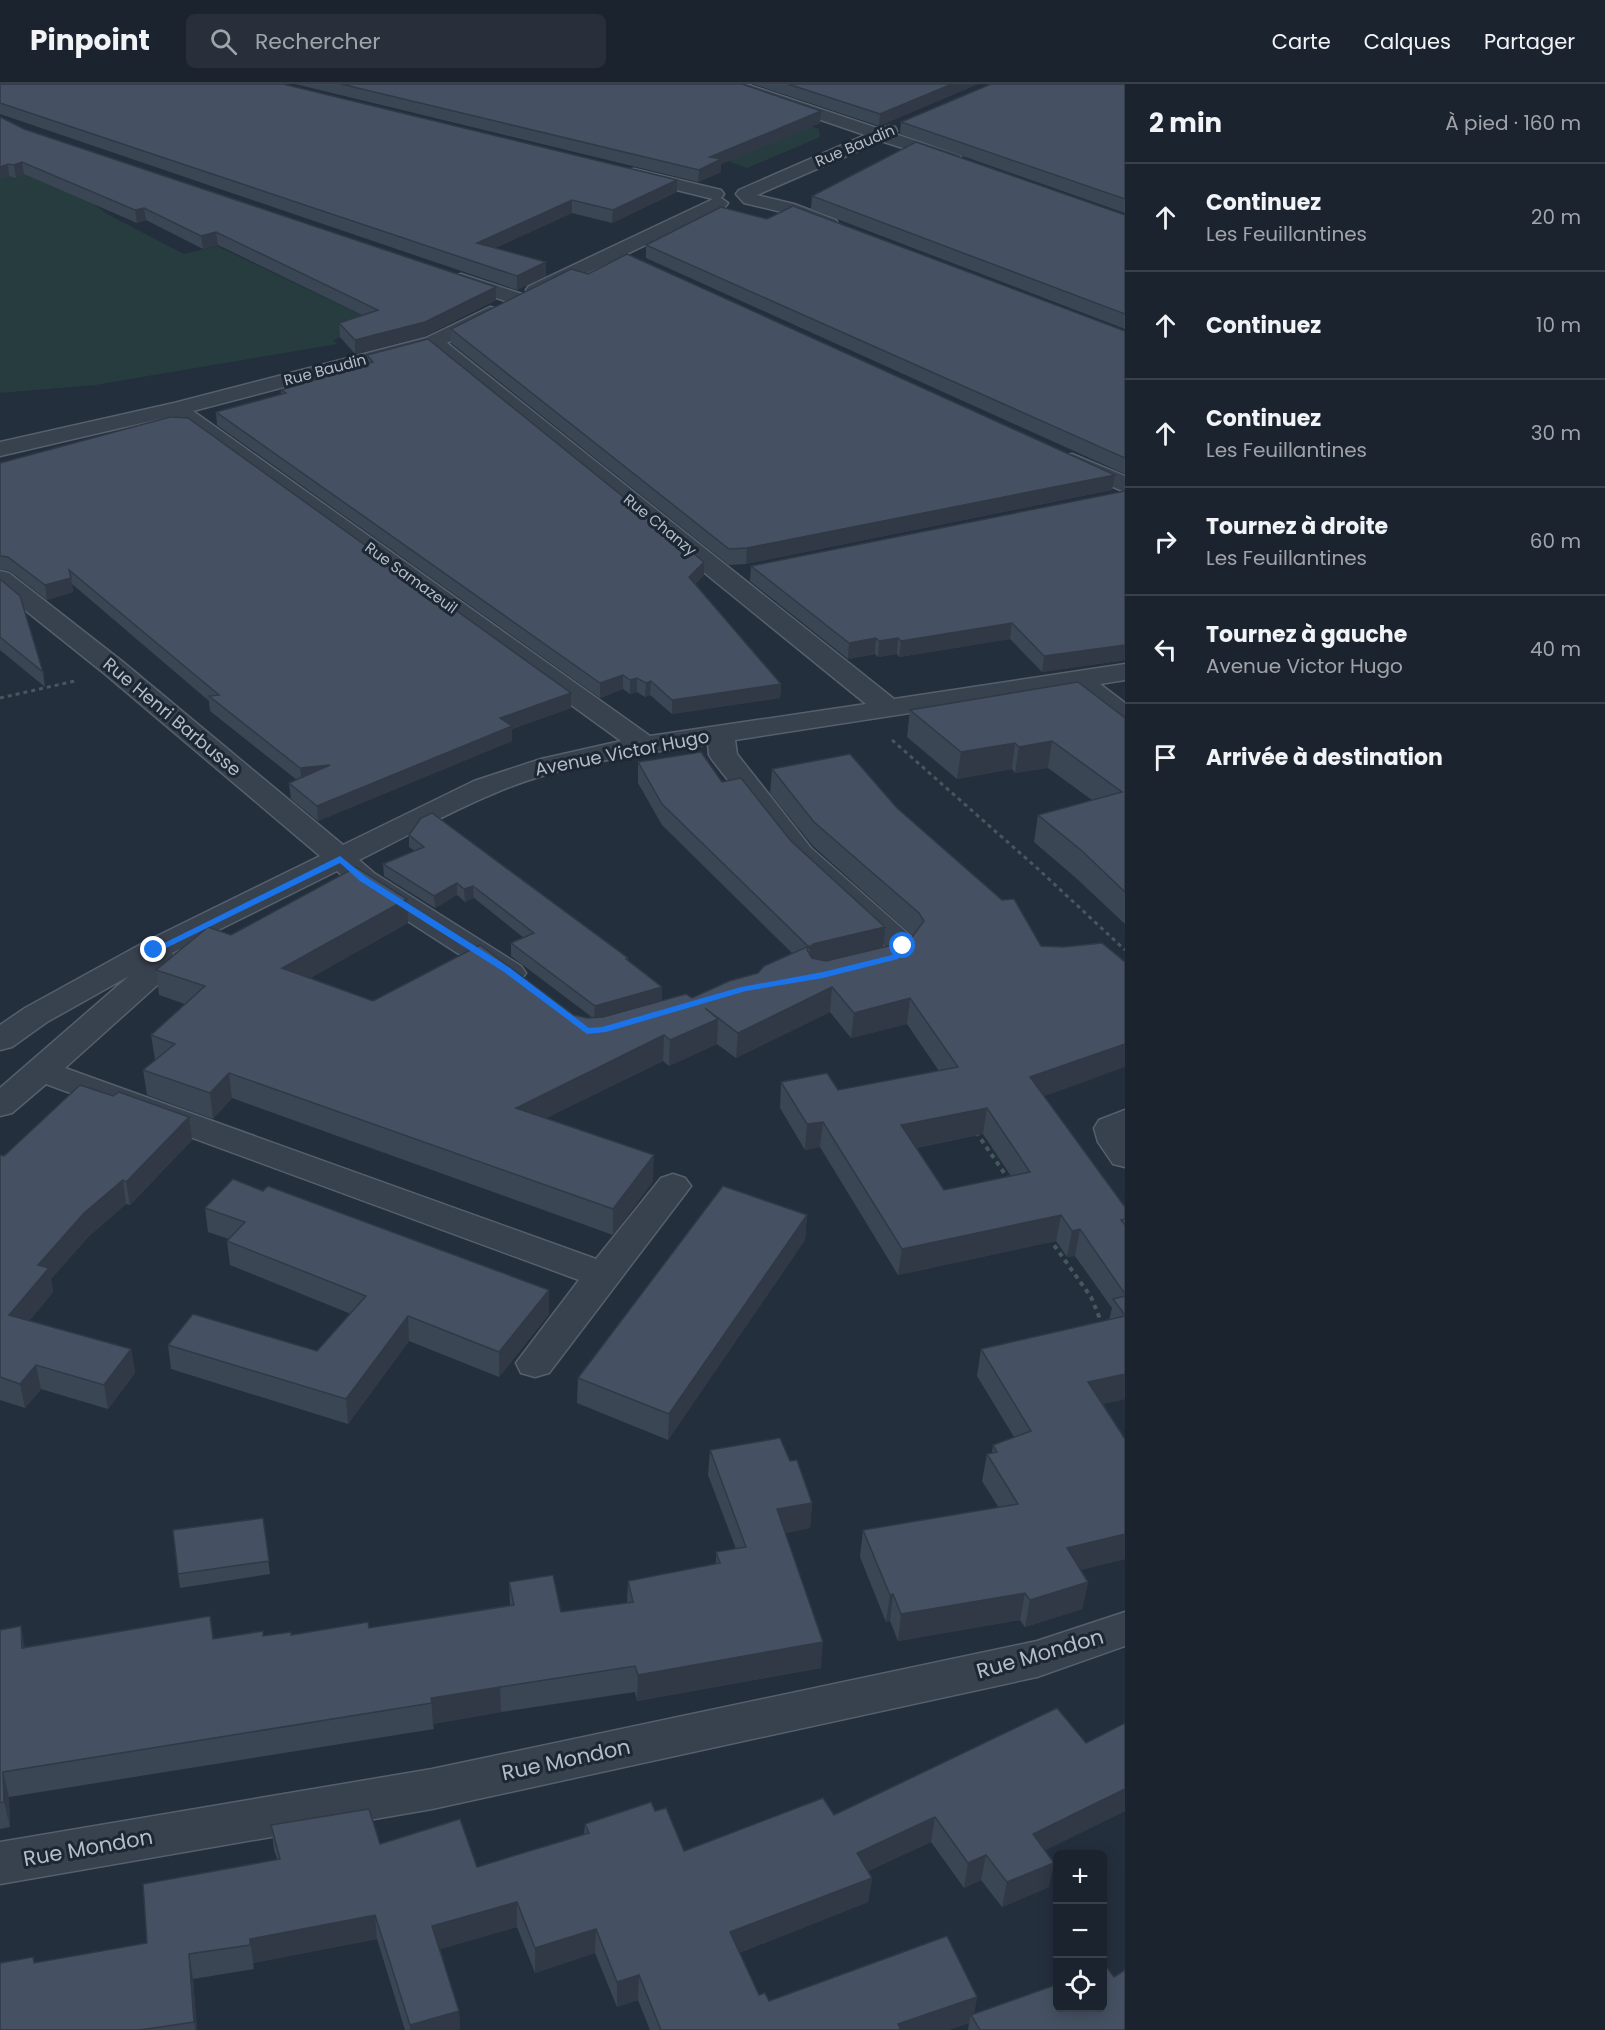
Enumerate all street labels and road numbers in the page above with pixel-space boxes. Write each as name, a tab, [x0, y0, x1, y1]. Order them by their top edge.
street label: Rue Baudin	[812, 119, 898, 172]
street label: Rue Baudin	[281, 348, 368, 391]
street label: Rue Chanzy	[619, 489, 702, 561]
street label: Rue Samazeuil	[361, 537, 462, 618]
street label: Rue Henri Barbusse	[98, 651, 247, 782]
street label: Avenue Victor Hugo	[533, 723, 711, 782]
street label: Rue Mondon	[973, 1622, 1107, 1685]
street label: Rue Mondon	[499, 1732, 633, 1787]
street label: Rue Mondon	[21, 1822, 155, 1873]

